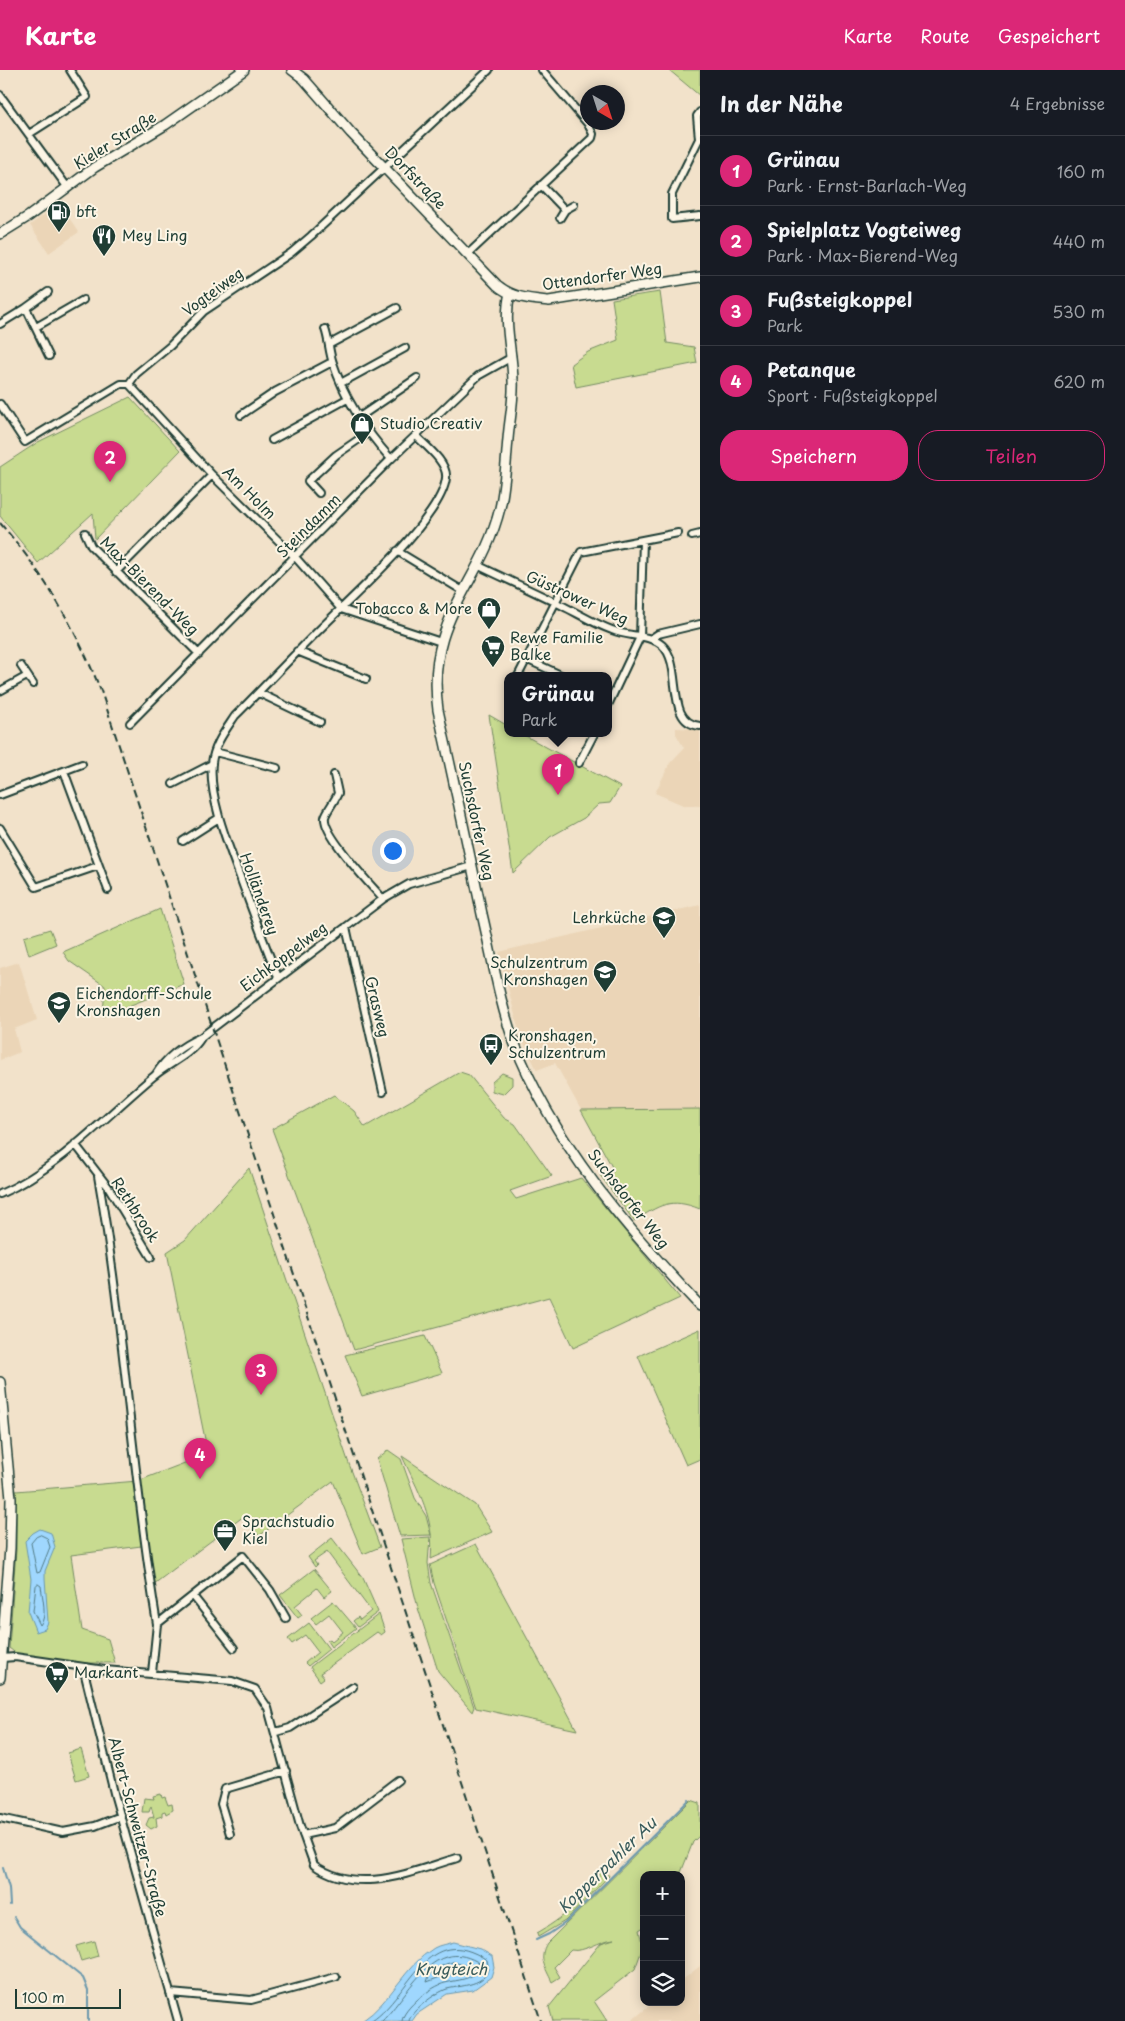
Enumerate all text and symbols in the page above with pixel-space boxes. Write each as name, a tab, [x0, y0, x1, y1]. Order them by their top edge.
text: Karte	[25, 17, 97, 53]
text: Karte	[844, 22, 892, 49]
text: Route	[920, 22, 970, 49]
text: Gespeichert	[998, 22, 1100, 49]
north arrow	[580, 85, 625, 130]
text: In der Nähe	[720, 87, 842, 119]
text: 4 Ergebnisse	[1010, 91, 1105, 115]
street label: Kieler Straße	[68, 105, 160, 174]
street label: Dorfstraße	[380, 140, 452, 214]
text: Grünau	[767, 145, 840, 173]
text: 1	[732, 159, 740, 183]
text: 160 m	[1057, 159, 1105, 183]
text: Park · Ernst-Barlach-Weg	[767, 173, 967, 197]
fuel station icon: bft	[46, 199, 72, 233]
place label: bft	[76, 199, 97, 222]
text: Spielplatz Vogteiweg	[767, 215, 961, 243]
restaurant icon: Mey Ling	[91, 223, 117, 257]
place label: Mey Ling	[122, 223, 187, 246]
text: 2	[730, 229, 742, 253]
text: 440 m	[1053, 229, 1105, 253]
text: Park · Max-Bierend-Weg	[767, 243, 958, 267]
street label: Ottendorfer Weg	[540, 256, 663, 295]
street label: Vogteiweg	[177, 261, 248, 321]
text: Fußsteigkoppel	[767, 285, 912, 313]
text: 3	[731, 299, 741, 323]
text: 530 m	[1052, 299, 1105, 323]
text: Park	[767, 313, 803, 337]
text: Petanque	[767, 355, 856, 383]
text: 4	[731, 369, 741, 393]
text: 620 m	[1053, 369, 1105, 393]
text: Sport · Fußsteigkoppel	[767, 383, 938, 407]
shop icon: Studio Creativ	[349, 411, 375, 445]
place label: Studio Creativ	[380, 411, 482, 434]
button: Speichern	[720, 430, 908, 481]
button: Teilen	[918, 430, 1105, 481]
pin: 2	[94, 441, 126, 482]
street label: Am Holm	[218, 460, 282, 524]
street label: Steindamm	[271, 488, 345, 562]
street label: Max-Bierend-Weg	[95, 530, 205, 640]
street label: Güstrower Weg	[523, 564, 633, 630]
place label: Tobacco & More	[355, 596, 472, 619]
shop icon: Tobacco & More	[476, 596, 502, 630]
place label: Rewe Familie Balke	[510, 625, 603, 665]
supermarket icon: Rewe Familie Balke	[480, 634, 506, 668]
popup	[504, 672, 612, 737]
text: Grünau	[521, 679, 595, 707]
text: Park	[521, 707, 557, 731]
pin: 1	[542, 754, 574, 795]
street label: Suchsdorfer Weg	[454, 759, 501, 883]
your location	[380, 838, 406, 864]
street label: Holländerey	[235, 849, 286, 938]
place label: Lehrküche	[572, 905, 646, 928]
school or university icon: Lehrküche	[651, 905, 677, 939]
street label: Eichkoppelweg	[235, 915, 332, 996]
place label: Schulzentrum Kronshagen	[490, 950, 588, 990]
school or university icon: Schulzentrum Kronshagen	[592, 959, 618, 993]
street label: Grasweg	[360, 974, 397, 1040]
place label: Eichendorff-Schule Kronshagen	[76, 981, 212, 1021]
school or university icon: Eichendorff-Schule Kronshagen	[46, 990, 72, 1024]
place label: Kronshagen, Schulzentrum	[508, 1023, 606, 1063]
bus stop icon: Kronshagen, Schulzentrum	[478, 1032, 504, 1066]
street label: Suchsdorfer Weg	[583, 1143, 676, 1253]
street label: Rethbrook	[106, 1172, 166, 1247]
pin: 3	[245, 1354, 277, 1395]
pin: 4	[184, 1438, 216, 1479]
place label: Sprachstudio Kiel	[242, 1509, 335, 1549]
office icon: Sprachstudio Kiel	[212, 1518, 238, 1552]
supermarket icon: Markant	[44, 1660, 70, 1694]
place label: Markant	[74, 1660, 138, 1683]
street label: Albert-Schweitzer-Straße	[103, 1734, 174, 1919]
water label: Kopperpahler Au	[551, 1810, 662, 1918]
map controls	[640, 1871, 685, 2006]
button: +	[640, 1871, 685, 1916]
button: −	[640, 1916, 685, 1961]
water label: Krugteich	[415, 1956, 488, 1980]
button: layers	[640, 1961, 685, 2006]
scale bar	[15, 1986, 121, 2009]
text: 100 m	[22, 1987, 65, 2008]

